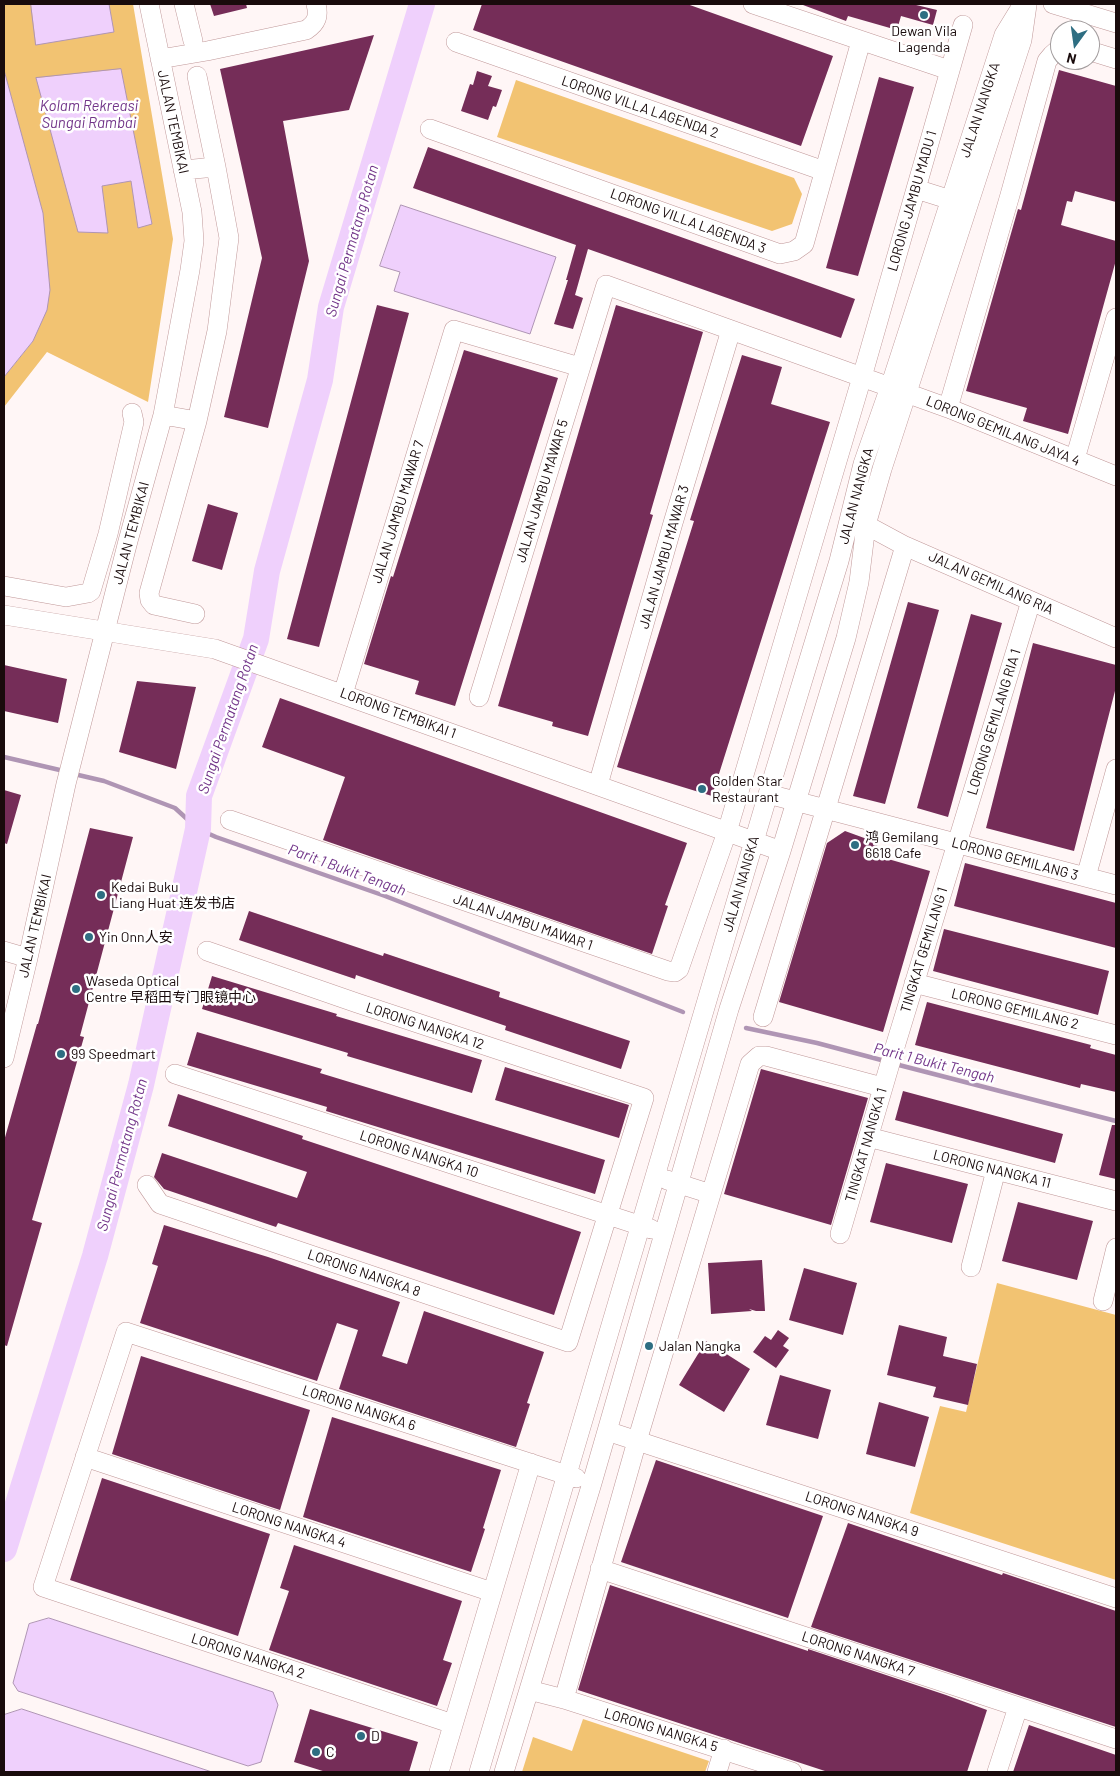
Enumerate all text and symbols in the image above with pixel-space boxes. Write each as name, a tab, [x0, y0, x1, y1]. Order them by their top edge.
marker: Dewan Vila Lagenda	[918, 9, 930, 21]
north arrow	[1050, 20, 1100, 70]
place label: Dewan Vila Lagenda	[891, 23, 957, 56]
text: N	[1065, 50, 1078, 68]
street label: JALAN NANGKA	[957, 60, 1003, 160]
street label: JALAN TEMBIKAI	[154, 69, 192, 175]
street label: LORONG VILLA LAGENDA 2	[559, 72, 721, 142]
water label: Kolam Rekreasi Sungai Rambai	[40, 97, 138, 132]
street label: LORONG JAMBU MADU 1	[884, 129, 940, 273]
water label: Sungai Permatang Rotan	[322, 163, 382, 319]
street label: LORONG VILLA LAGENDA 3	[608, 185, 768, 257]
street label: LORONG GEMILANG JAYA 4	[924, 392, 1082, 470]
street label: JALAN JAMBU MAWAR 5	[512, 417, 572, 565]
street label: JALAN JAMBU MAWAR 7	[368, 439, 428, 585]
street label: JALAN NANGKA	[835, 446, 877, 546]
street label: JALAN TEMBIKAI	[109, 480, 153, 586]
street label: JALAN JAMBU MAWAR 3	[635, 483, 693, 631]
street label: JALAN GEMILANG RIA	[926, 548, 1056, 618]
water label: Sungai Permatang Rotan	[194, 642, 262, 796]
street label: LORONG GEMILANG RIA 1	[964, 647, 1024, 797]
street label: LORONG TEMBIKAI 1	[338, 684, 458, 742]
place label: Golden Star Restaurant	[712, 773, 782, 806]
marker: Golden Star Restaurant	[696, 783, 708, 795]
place label: 鸿 Gemilang 6618 Cafe	[865, 829, 938, 862]
street label: JALAN NANGKA	[719, 834, 763, 934]
street label: LORONG GEMILANG 3	[950, 834, 1080, 884]
marker: 鸿 Gemilang 6618 Cafe	[849, 839, 861, 851]
water label: Parit 1 Bukit Tengah	[286, 840, 408, 900]
street label: JALAN TEMBIKAI	[15, 873, 55, 979]
place label: Kedai Buku Liang Huat 连发书店	[111, 879, 235, 912]
street label: TINGKAT GEMILANG 1	[897, 885, 951, 1015]
marker: Kedai Buku Liang Huat 连发书店	[95, 889, 107, 901]
street label: JALAN JAMBU MAWAR 1	[451, 890, 595, 954]
place label: Yin Onn人安	[99, 929, 173, 945]
marker: Yin Onn人安	[83, 931, 95, 943]
place label: Waseda Optical Centre 早稻田专门眼镜中心	[86, 973, 256, 1006]
marker: Waseda Optical Centre 早稻田专门眼镜中心	[70, 983, 82, 995]
street label: LORONG GEMILANG 2	[950, 985, 1080, 1033]
street label: LORONG NANGKA 12	[364, 999, 486, 1053]
water label: Parit 1 Bukit Tengah	[872, 1039, 996, 1087]
place label: 99 Speedmart	[71, 1046, 156, 1062]
marker: 99 Speedmart	[55, 1048, 67, 1060]
water label: Sungai Permatang Rotan	[93, 1077, 151, 1233]
street label: TINGKAT NANGKA 1	[842, 1086, 890, 1204]
street label: LORONG NANGKA 10	[358, 1127, 480, 1181]
street label: LORONG NANGKA 11	[931, 1146, 1053, 1192]
street label: LORONG NANGKA 8	[305, 1246, 423, 1300]
place label: Jalan Nangka	[659, 1338, 741, 1354]
marker: Jalan Nangka	[643, 1340, 655, 1352]
street label: LORONG NANGKA 6	[300, 1382, 418, 1434]
street label: LORONG NANGKA 9	[803, 1488, 921, 1540]
street label: LORONG NANGKA 4	[230, 1499, 348, 1551]
street label: LORONG NANGKA 7	[799, 1628, 917, 1680]
street label: LORONG NANGKA 2	[189, 1630, 307, 1682]
street label: LORONG NANGKA 5	[602, 1705, 720, 1755]
place label: D	[371, 1728, 380, 1744]
marker: D	[355, 1730, 367, 1742]
place label: C	[326, 1744, 334, 1760]
marker: C	[310, 1746, 322, 1758]

